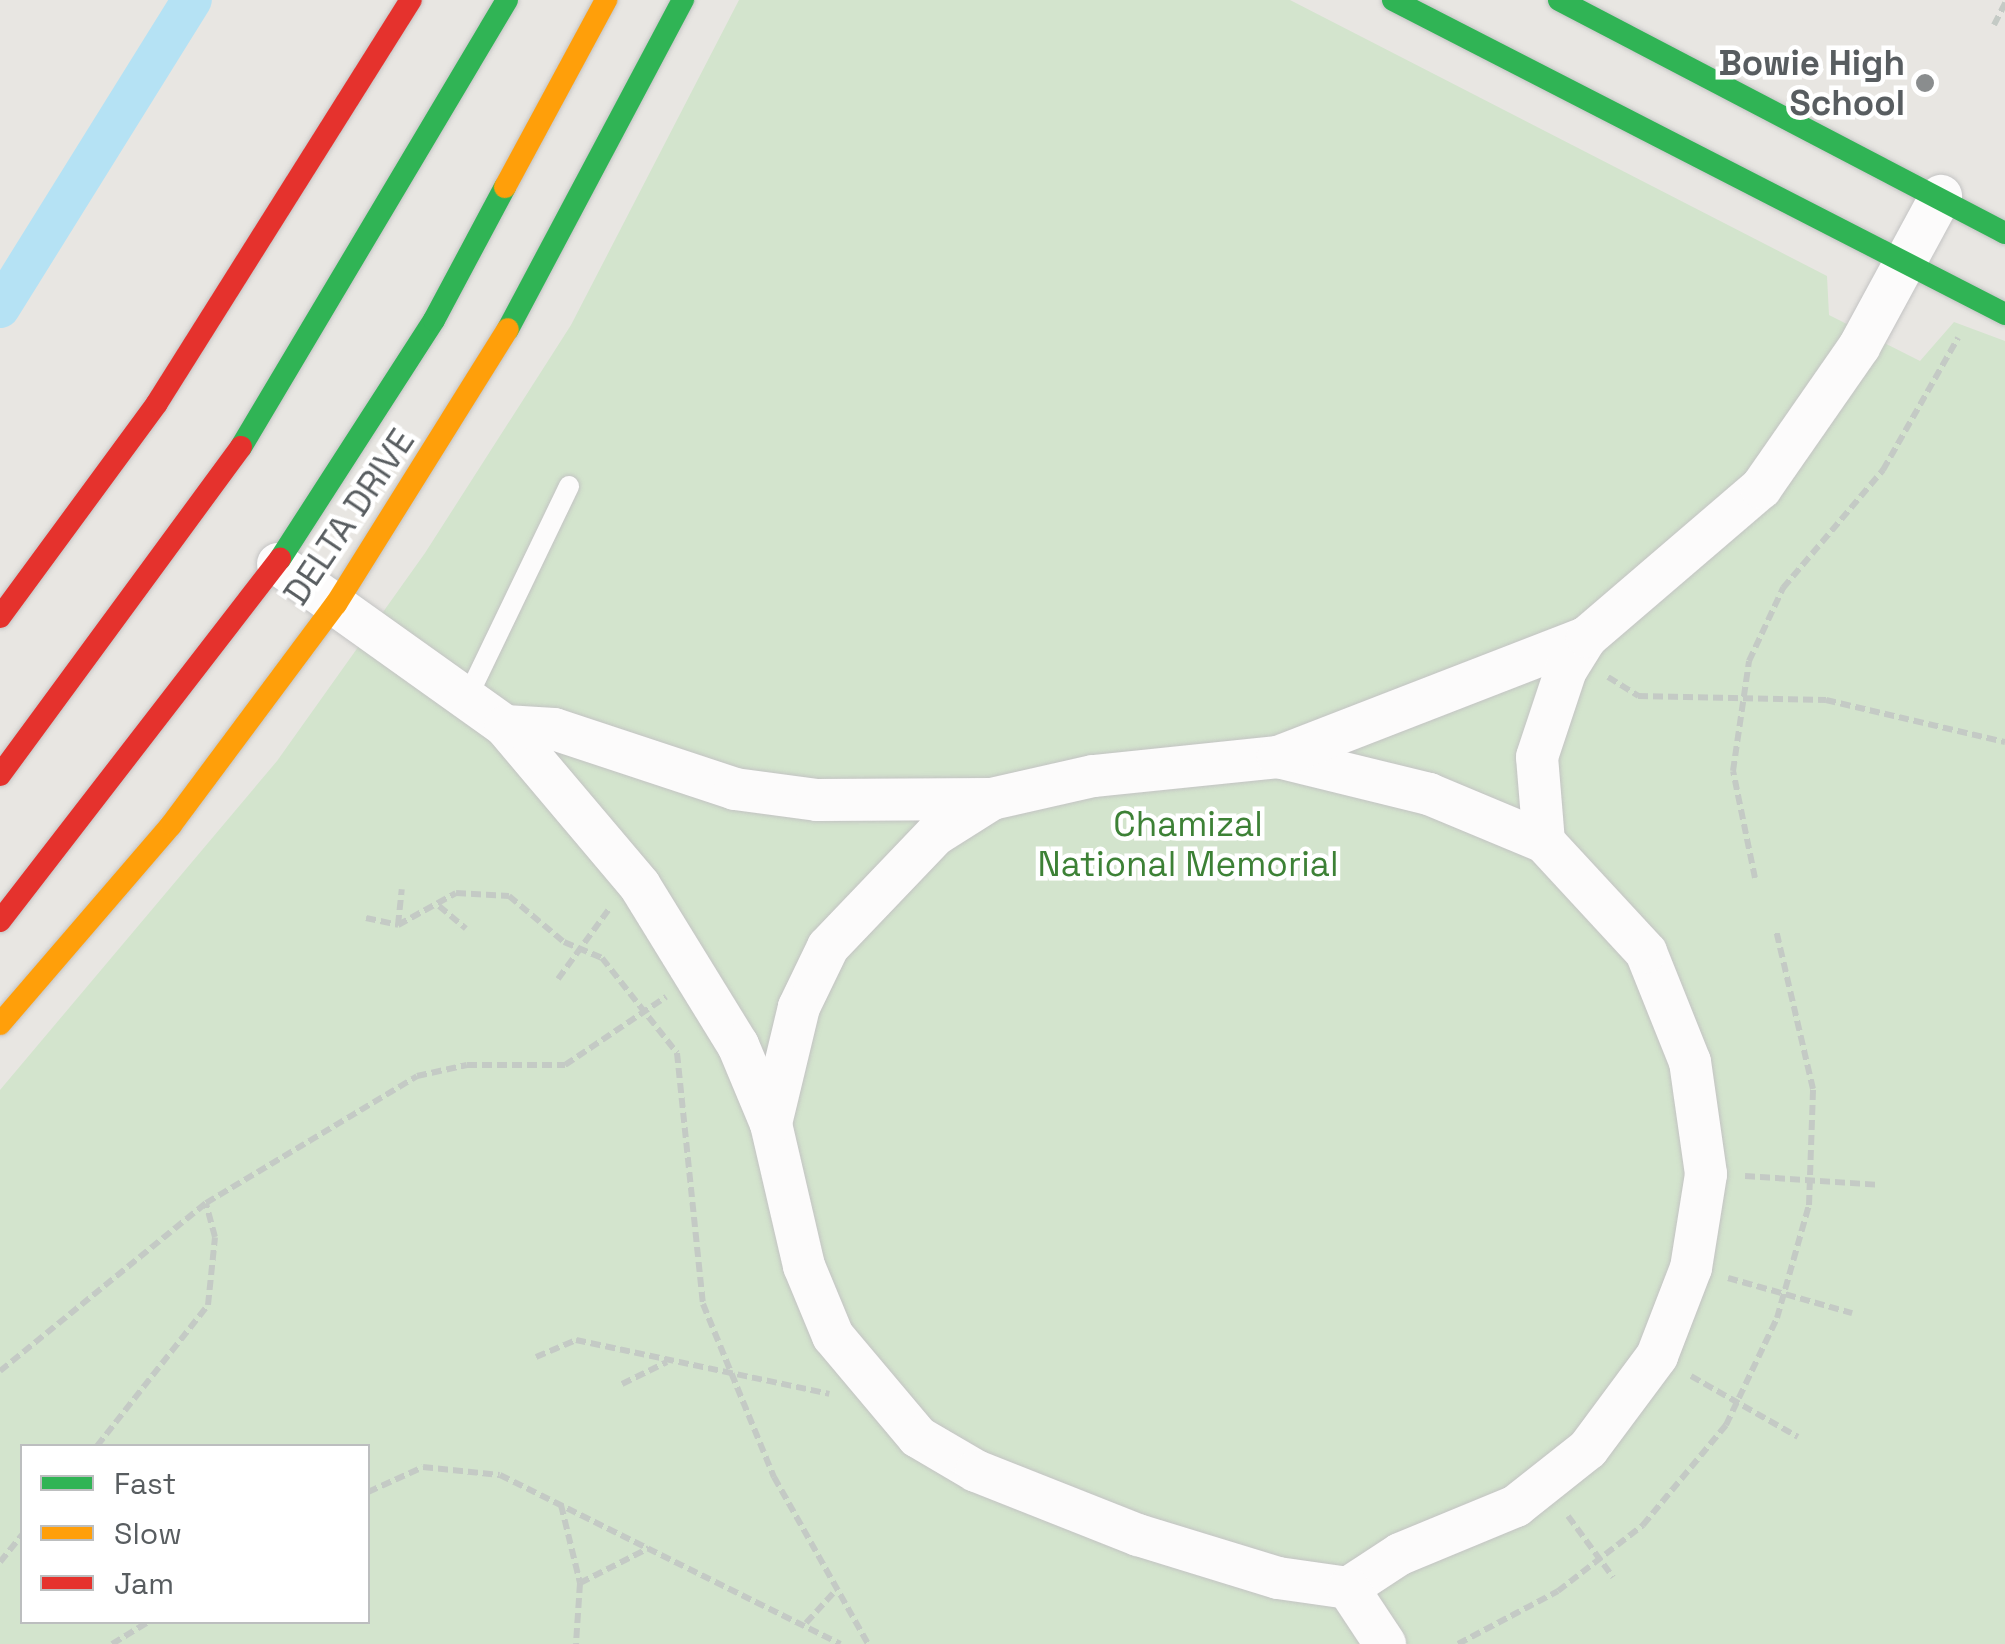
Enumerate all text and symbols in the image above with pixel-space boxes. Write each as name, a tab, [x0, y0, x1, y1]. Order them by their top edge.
place label: Bowie High School	[1718, 42, 1905, 124]
marker: Bowie High School	[1914, 72, 1936, 94]
street label: DELTA DRIVE	[275, 421, 423, 613]
park label: Chamizal National Memorial	[1038, 803, 1338, 885]
legend	[20, 1444, 370, 1624]
text: Fast	[114, 1464, 176, 1503]
text: Slow	[114, 1514, 182, 1553]
text: Jam	[114, 1564, 174, 1603]

